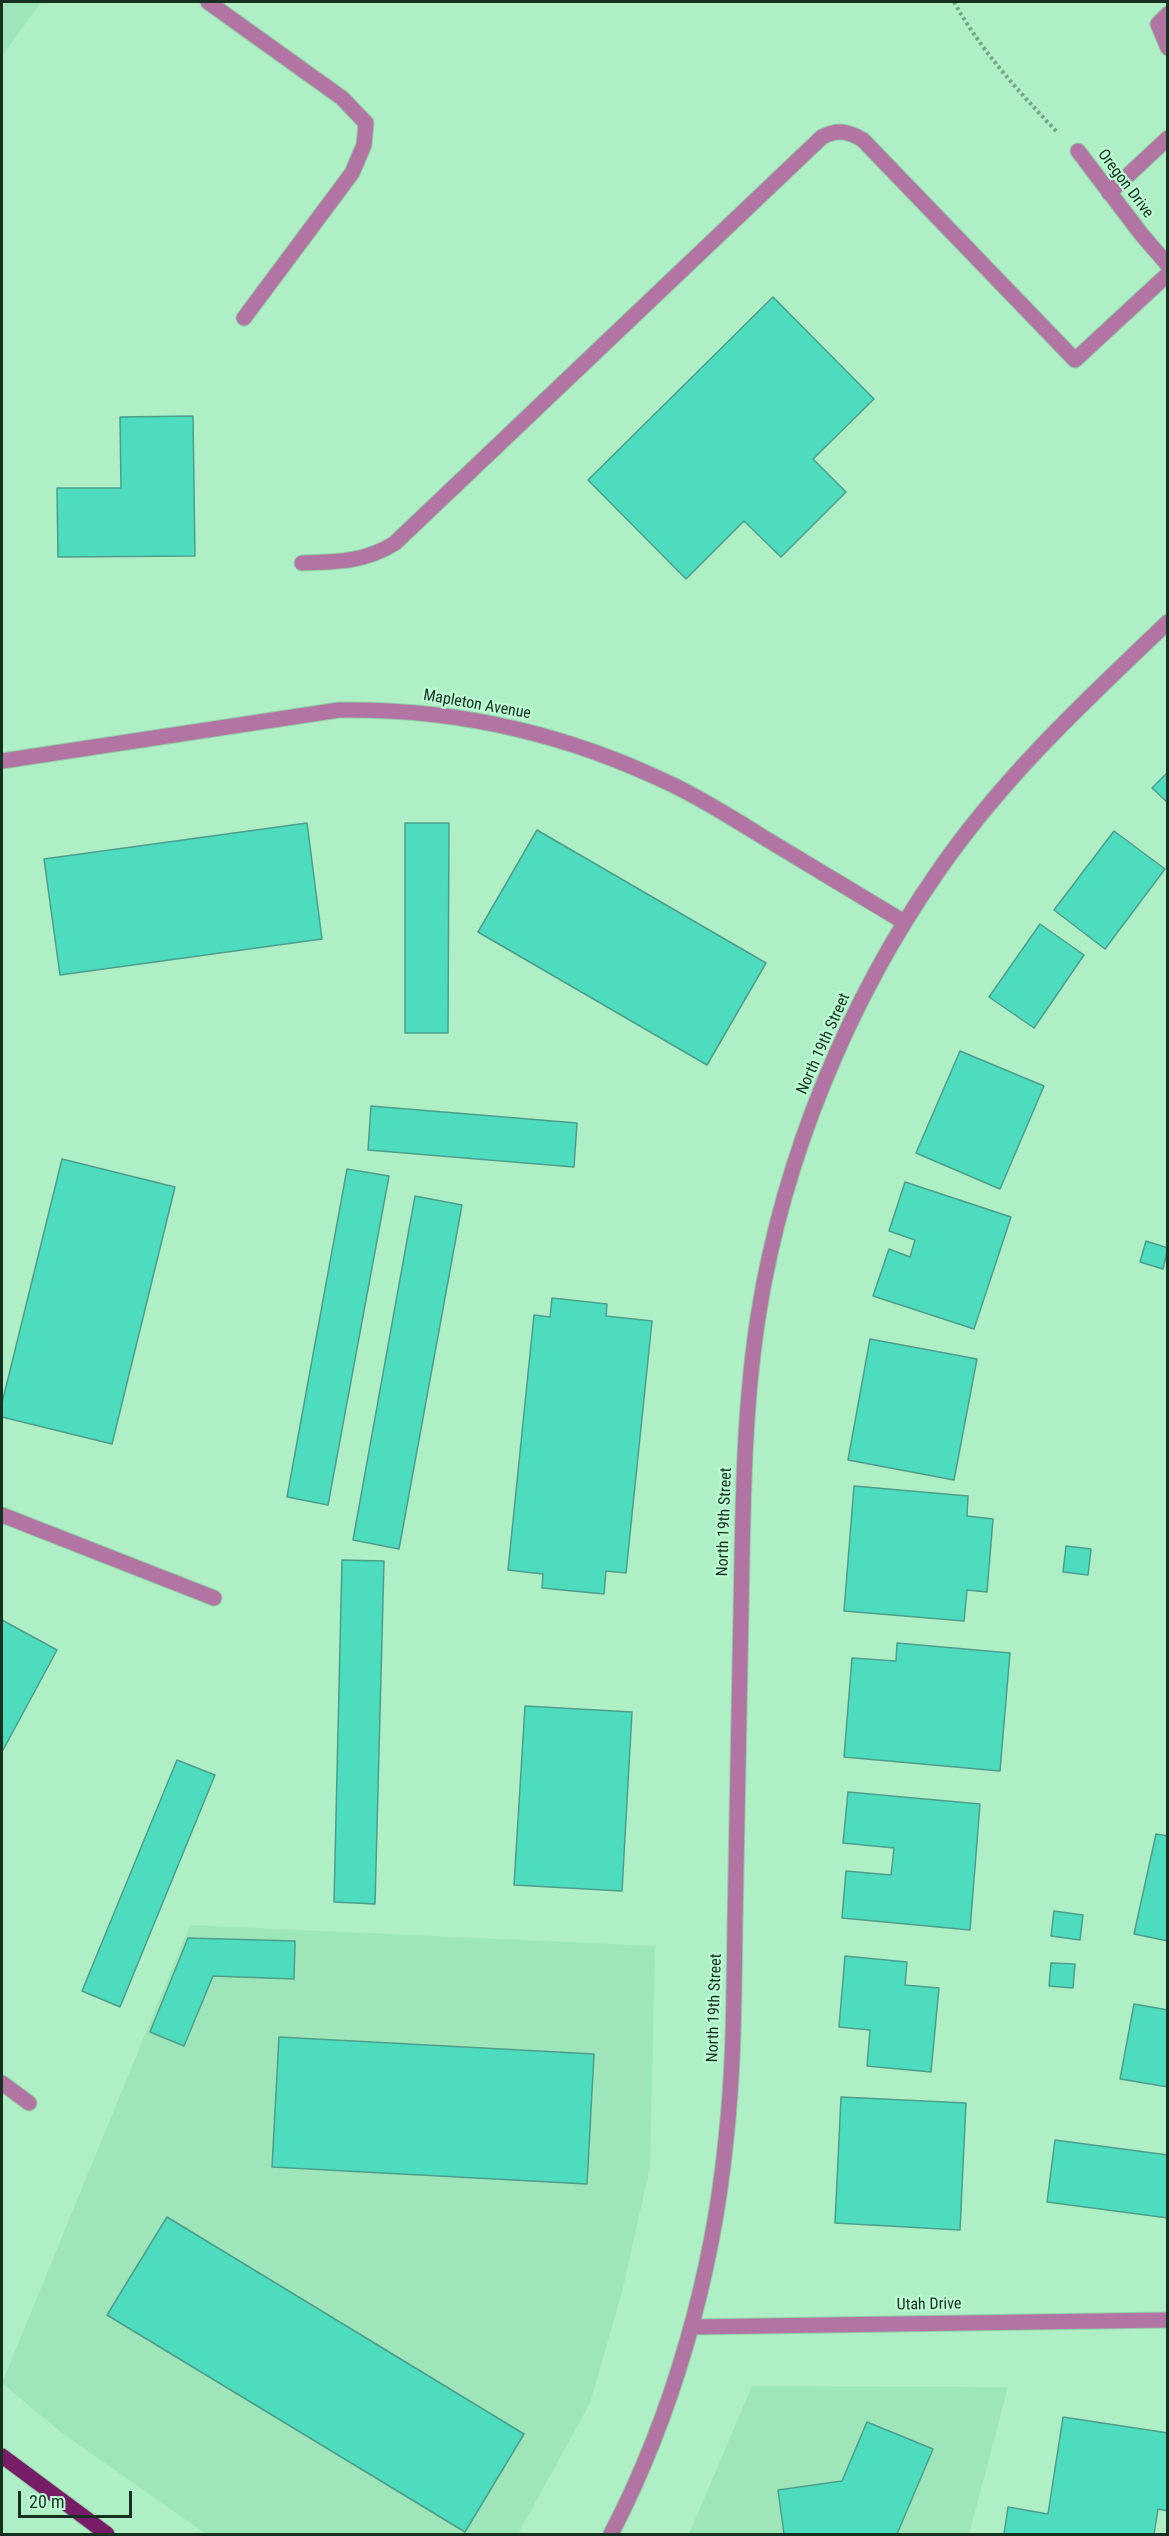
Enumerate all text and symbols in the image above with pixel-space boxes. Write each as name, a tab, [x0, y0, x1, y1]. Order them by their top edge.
street label: Oregon Drive	[1093, 146, 1157, 222]
street label: Mapleton Avenue	[422, 686, 532, 724]
street label: North 19th Street	[793, 990, 855, 1098]
street label: North 19th Street	[714, 1467, 736, 1577]
street label: North 19th Street	[704, 1953, 726, 2063]
street label: Utah Drive	[896, 2295, 962, 2315]
scale bar	[21, 2479, 135, 2517]
text: 20 m	[29, 2491, 64, 2512]

